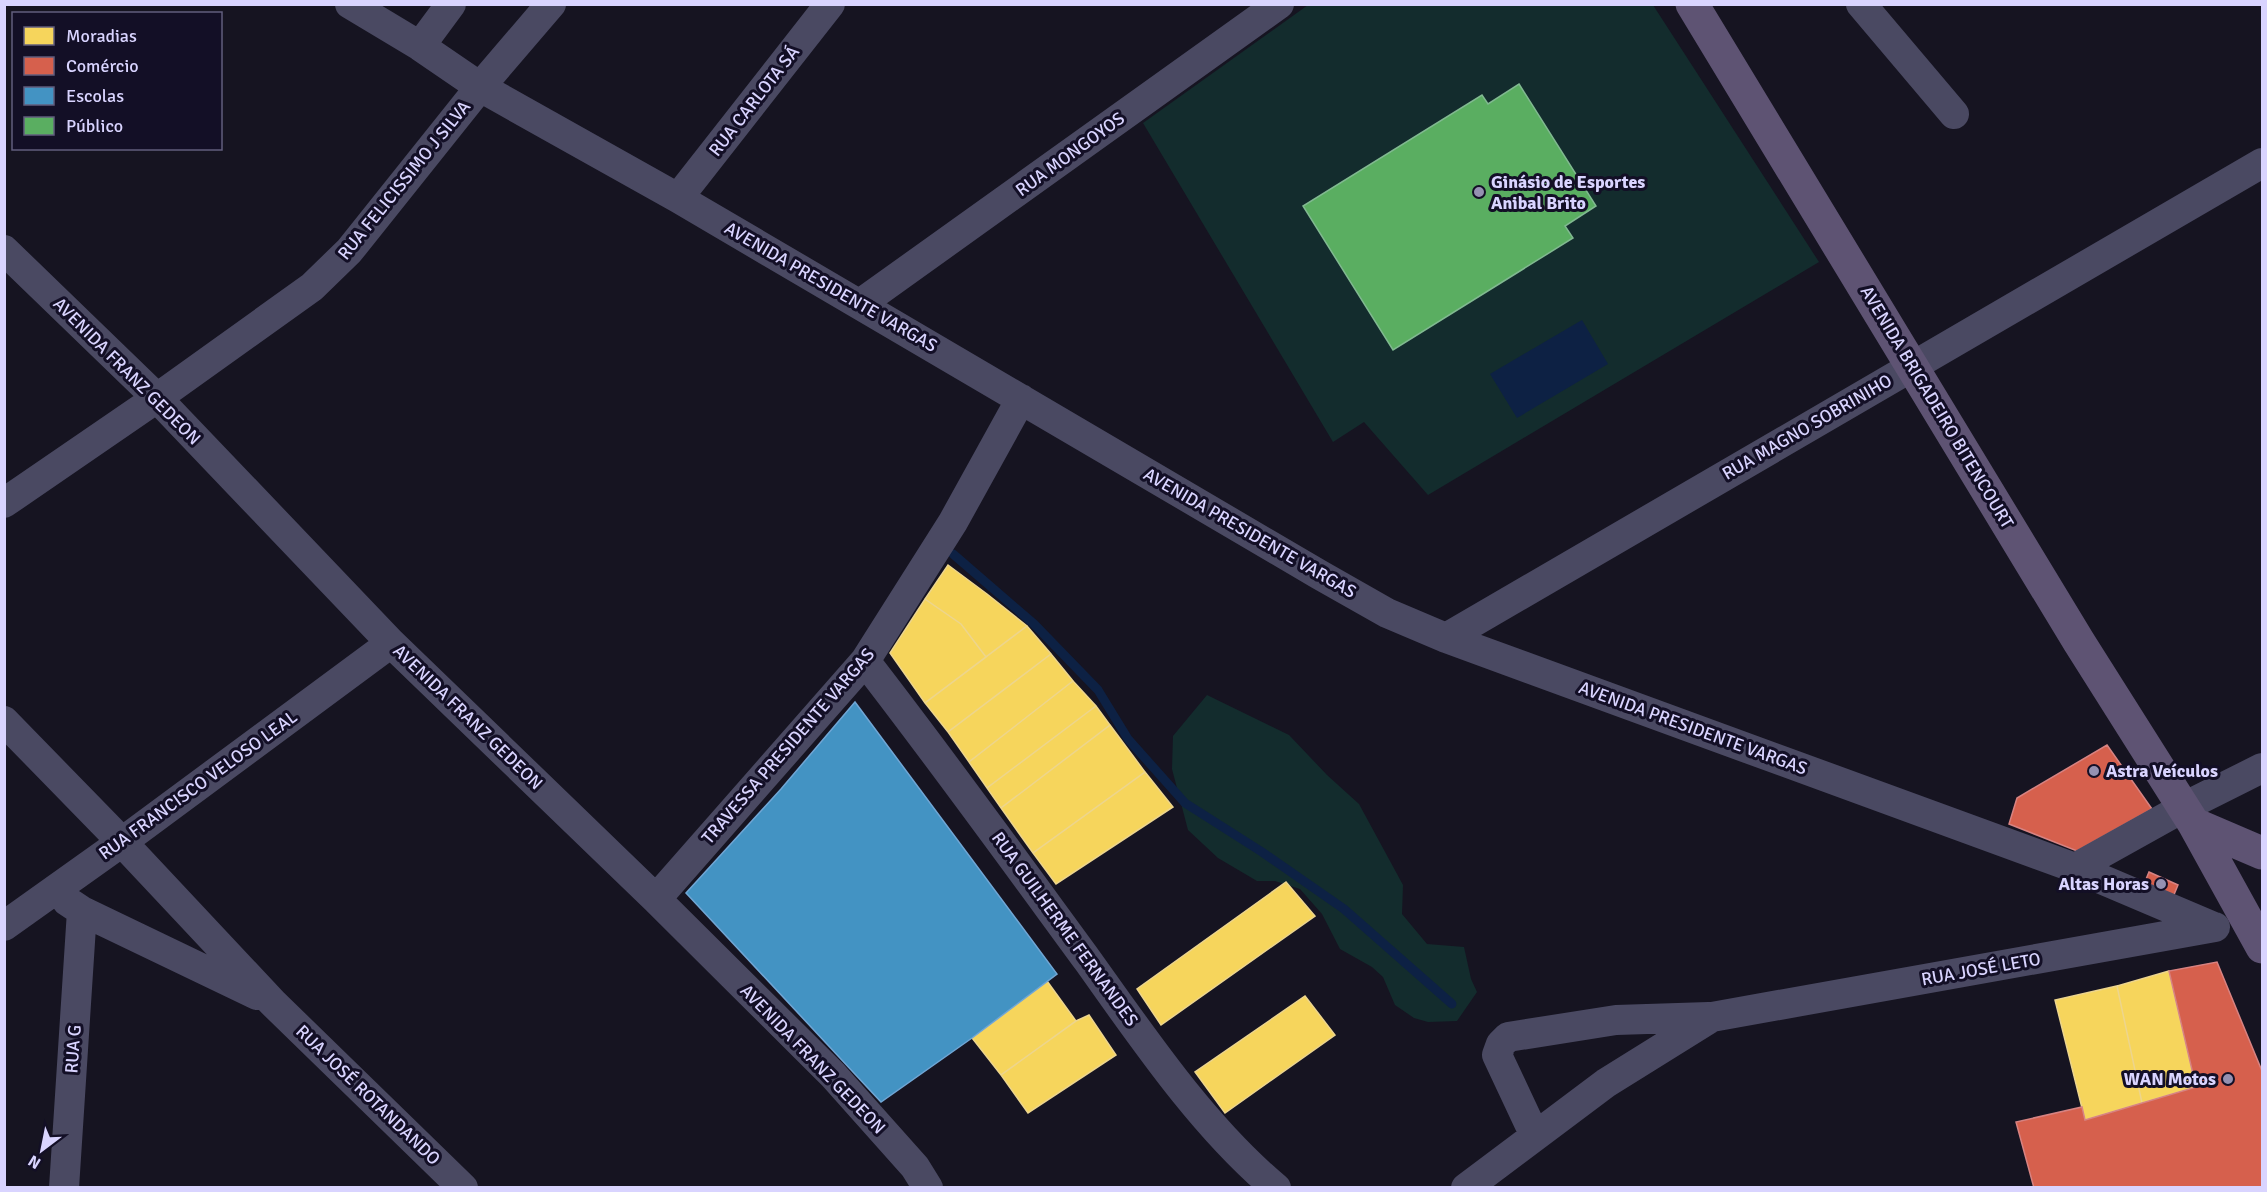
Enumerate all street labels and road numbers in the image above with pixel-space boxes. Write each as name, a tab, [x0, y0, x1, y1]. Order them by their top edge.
street label: RUA CARLOTA SÁ	[704, 41, 804, 161]
street label: RUA FELICISSIMO J SILVA	[333, 96, 475, 264]
street label: RUA MONGOYOS	[1011, 107, 1129, 201]
street label: AVENIDA PRESIDENTE VARGAS	[721, 217, 941, 357]
street label: AVENIDA BRIGADEIRO BITENCOURT	[1856, 282, 2018, 532]
street label: AVENIDA FRANZ GEDEON	[49, 293, 205, 449]
street label: RUA MAGNO SOBRINIHO	[1718, 369, 1896, 485]
street label: AVENIDA PRESIDENTE VARGAS	[1140, 463, 1360, 603]
street label: AVENIDA FRANZ GEDEON	[389, 640, 547, 794]
street label: TRAVESSA PRESIDENTE VARGAS	[697, 644, 879, 848]
street label: AVENIDA PRESIDENTE VARGAS	[1576, 676, 1810, 780]
street label: RUA FRANCISCO VELOSO LEAL	[94, 706, 302, 864]
street label: RUA GUILHERME FERNANDES	[987, 828, 1143, 1030]
street label: RUA JOSÉ LETO	[1920, 948, 2042, 990]
street label: AVENIDA FRANZ GEDEON	[736, 980, 890, 1138]
street label: RUA JOSÉ ROTANDANDO	[291, 1020, 445, 1170]
street label: RUA G	[60, 1024, 86, 1074]

